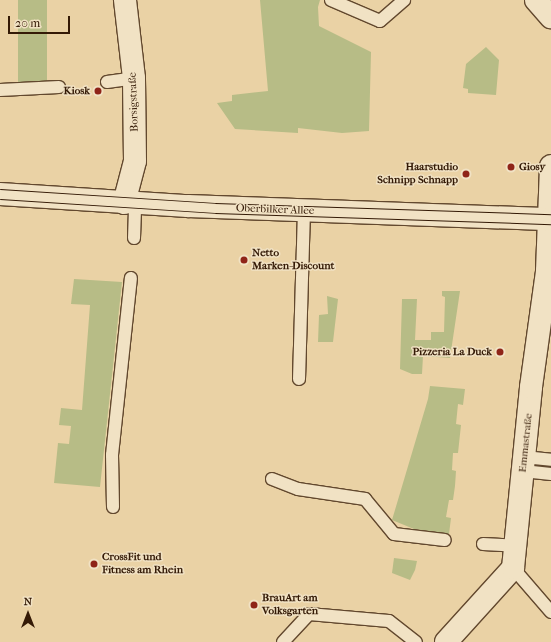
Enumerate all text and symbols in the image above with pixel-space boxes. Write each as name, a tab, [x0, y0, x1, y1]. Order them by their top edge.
scale bar	[10, 8, 72, 34]
text: 20 m	[15, 16, 40, 30]
street label: Borsigstraße	[126, 72, 142, 132]
place label: Kiosk	[64, 84, 90, 98]
marker: Kiosk	[93, 86, 103, 96]
place label: Giosy	[519, 160, 545, 174]
place label: Haarstudio Schnipp Schnapp	[377, 161, 458, 187]
marker: Giosy	[506, 162, 516, 172]
marker: Haarstudio Schnipp Schnapp	[461, 169, 471, 179]
street label: Oberbilker Allee	[236, 202, 314, 218]
place label: Netto Marken-Discount	[252, 247, 334, 273]
marker: Netto Marken-Discount	[239, 255, 249, 265]
place label: Pizzeria La Duck	[412, 345, 492, 359]
marker: Pizzeria La Duck	[495, 347, 505, 357]
street label: Emmastraße	[516, 413, 536, 473]
place label: CrossFit und Fitness am Rhein	[102, 551, 183, 577]
marker: CrossFit und Fitness am Rhein	[89, 559, 99, 569]
place label: BrauArt am Volksgarten	[262, 592, 318, 618]
north arrow	[8, 594, 48, 634]
text: N	[24, 595, 32, 608]
marker: BrauArt am Volksgarten	[249, 600, 259, 610]

